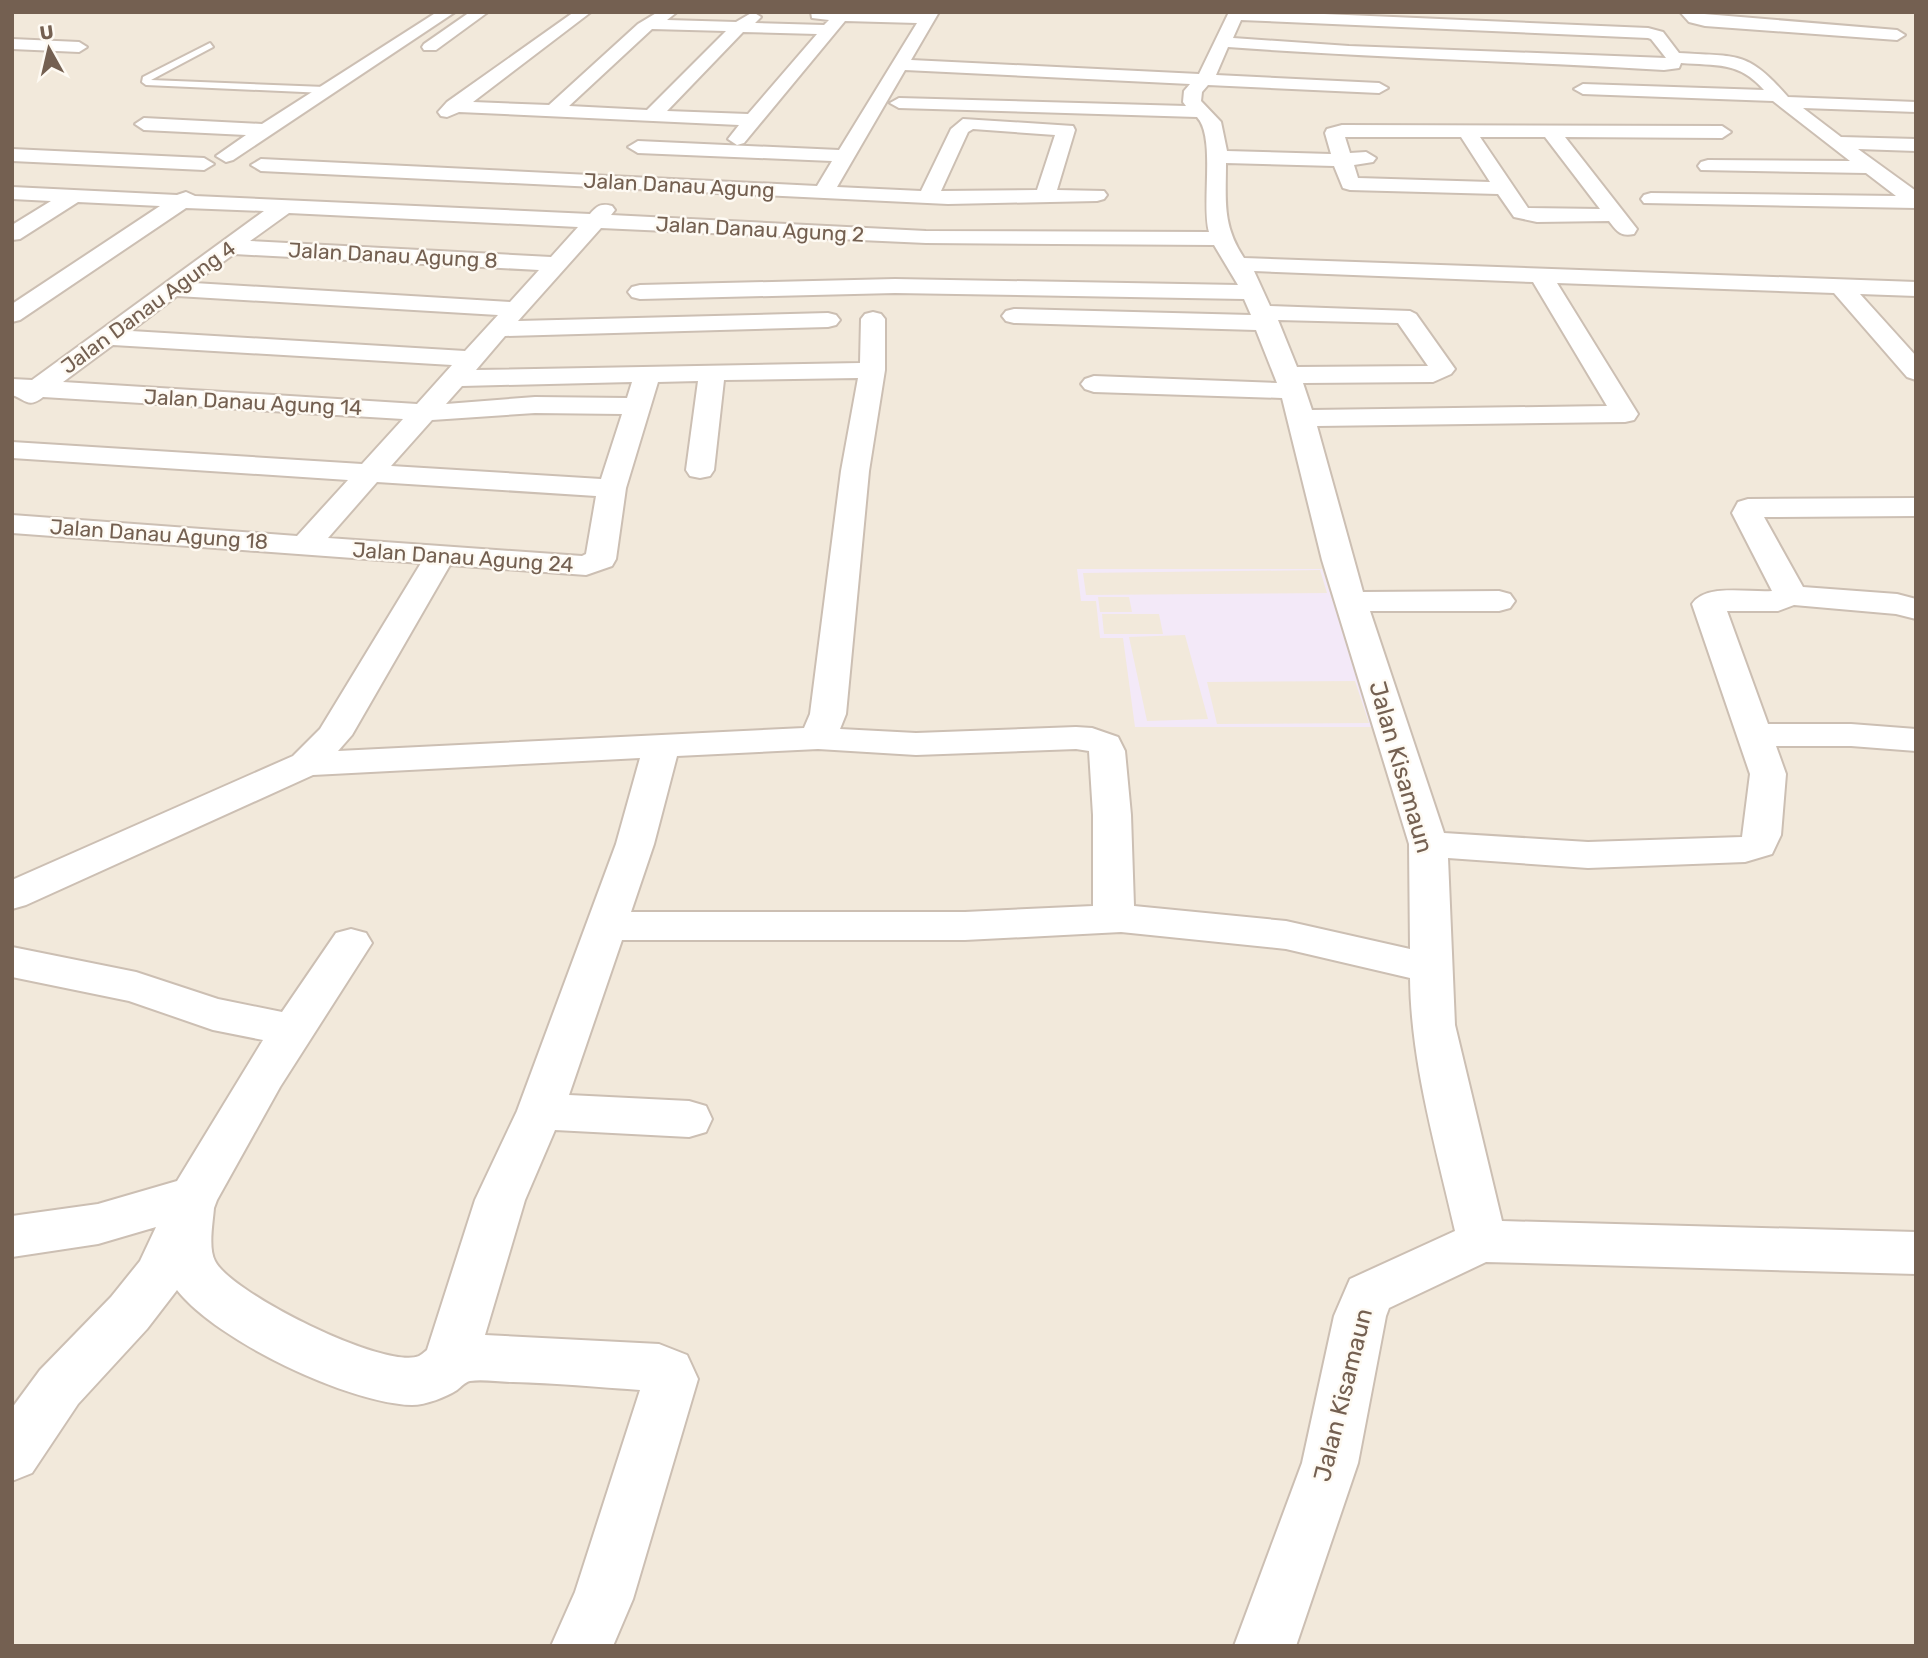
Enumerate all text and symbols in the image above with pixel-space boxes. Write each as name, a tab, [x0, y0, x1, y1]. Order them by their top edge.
north arrow	[14, 14, 84, 84]
text: U	[38, 20, 55, 45]
street label: Jalan Danau Agung	[583, 168, 775, 202]
street label: Jalan Danau Agung 2	[655, 211, 865, 247]
street label: Jalan Danau Agung 4	[56, 235, 240, 379]
street label: Jalan Danau Agung 8	[288, 237, 498, 273]
street label: Jalan Danau Agung 14	[143, 384, 363, 420]
street label: Jalan Danau Agung 18	[49, 514, 269, 554]
street label: Jalan Danau Agung 24	[352, 537, 574, 577]
street label: Jalan Kisamaun	[1363, 678, 1439, 856]
street label: Jalan Kisamaun	[1308, 1306, 1378, 1484]

